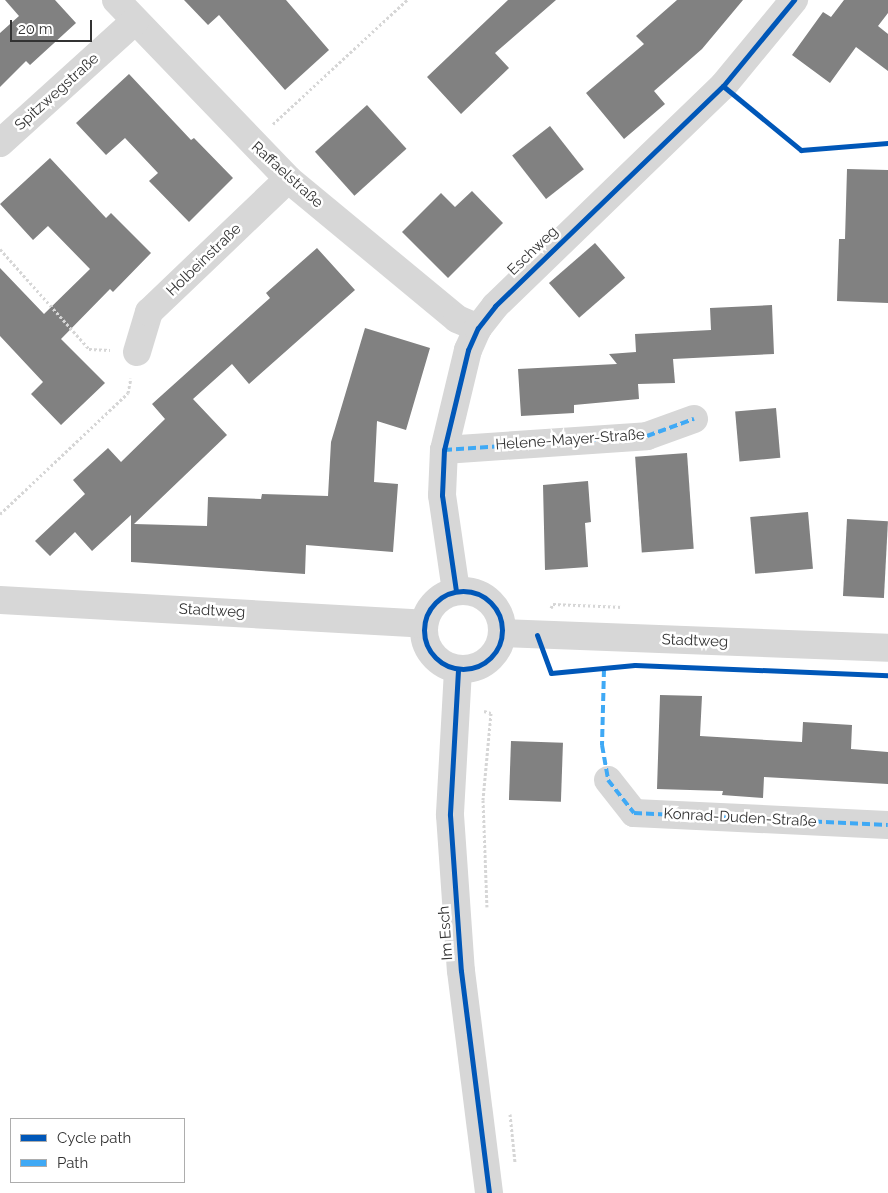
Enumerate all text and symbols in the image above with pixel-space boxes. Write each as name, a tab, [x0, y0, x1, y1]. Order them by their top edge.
scale bar	[12, 10, 95, 42]
text: 20 m	[18, 20, 53, 38]
street label: Spitzwegstraße	[11, 50, 103, 134]
street label: Raffaelstraße	[247, 138, 327, 212]
street label: Holbeinstraße	[163, 220, 245, 300]
street label: Eschweg	[504, 223, 562, 279]
street label: Helene-Mayer-Straße	[495, 426, 645, 454]
street label: Stadtweg	[178, 600, 246, 622]
street label: Stadtweg	[661, 631, 729, 651]
street label: Konrad-Duden-Straße	[663, 805, 817, 831]
street label: Im Esch	[435, 905, 457, 961]
legend	[10, 1118, 185, 1183]
text: Cycle path	[57, 1129, 131, 1147]
text: Path	[57, 1154, 88, 1172]

